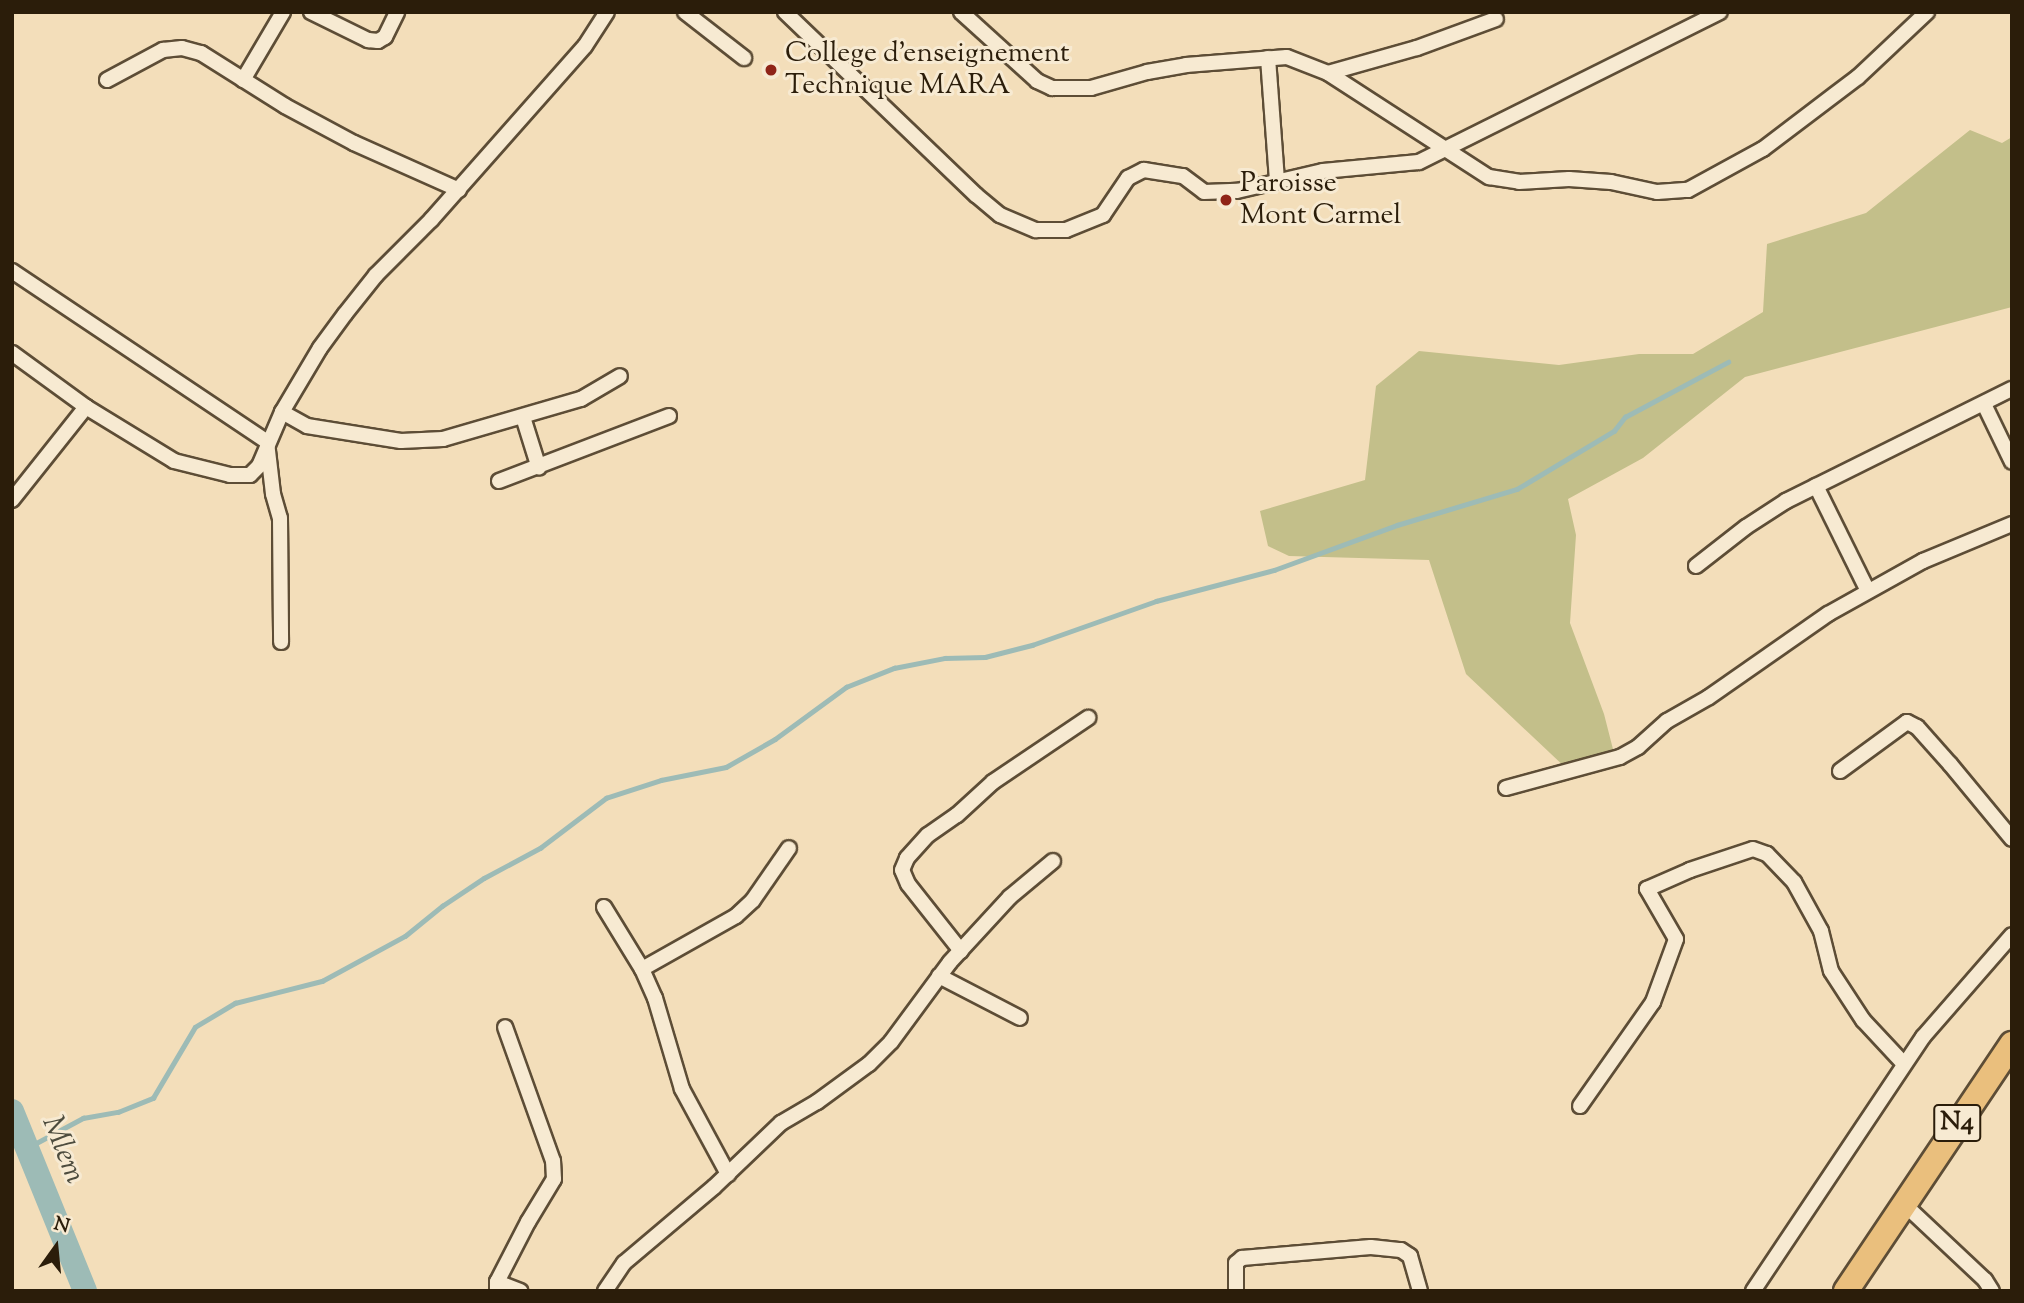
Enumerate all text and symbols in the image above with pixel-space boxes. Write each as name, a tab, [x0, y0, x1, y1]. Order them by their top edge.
place label: College d'enseignement Technique MARA	[785, 37, 1070, 103]
marker: College d'enseignement Technique MARA	[763, 62, 779, 78]
place label: Paroisse Mont Carmel	[1240, 167, 1401, 233]
marker: Paroisse Mont Carmel	[1218, 192, 1234, 208]
road number: N4	[1932, 1100, 1982, 1146]
water label: Mlem	[32, 1111, 92, 1189]
text: N	[51, 1211, 72, 1241]
north arrow	[21, 1212, 91, 1282]

